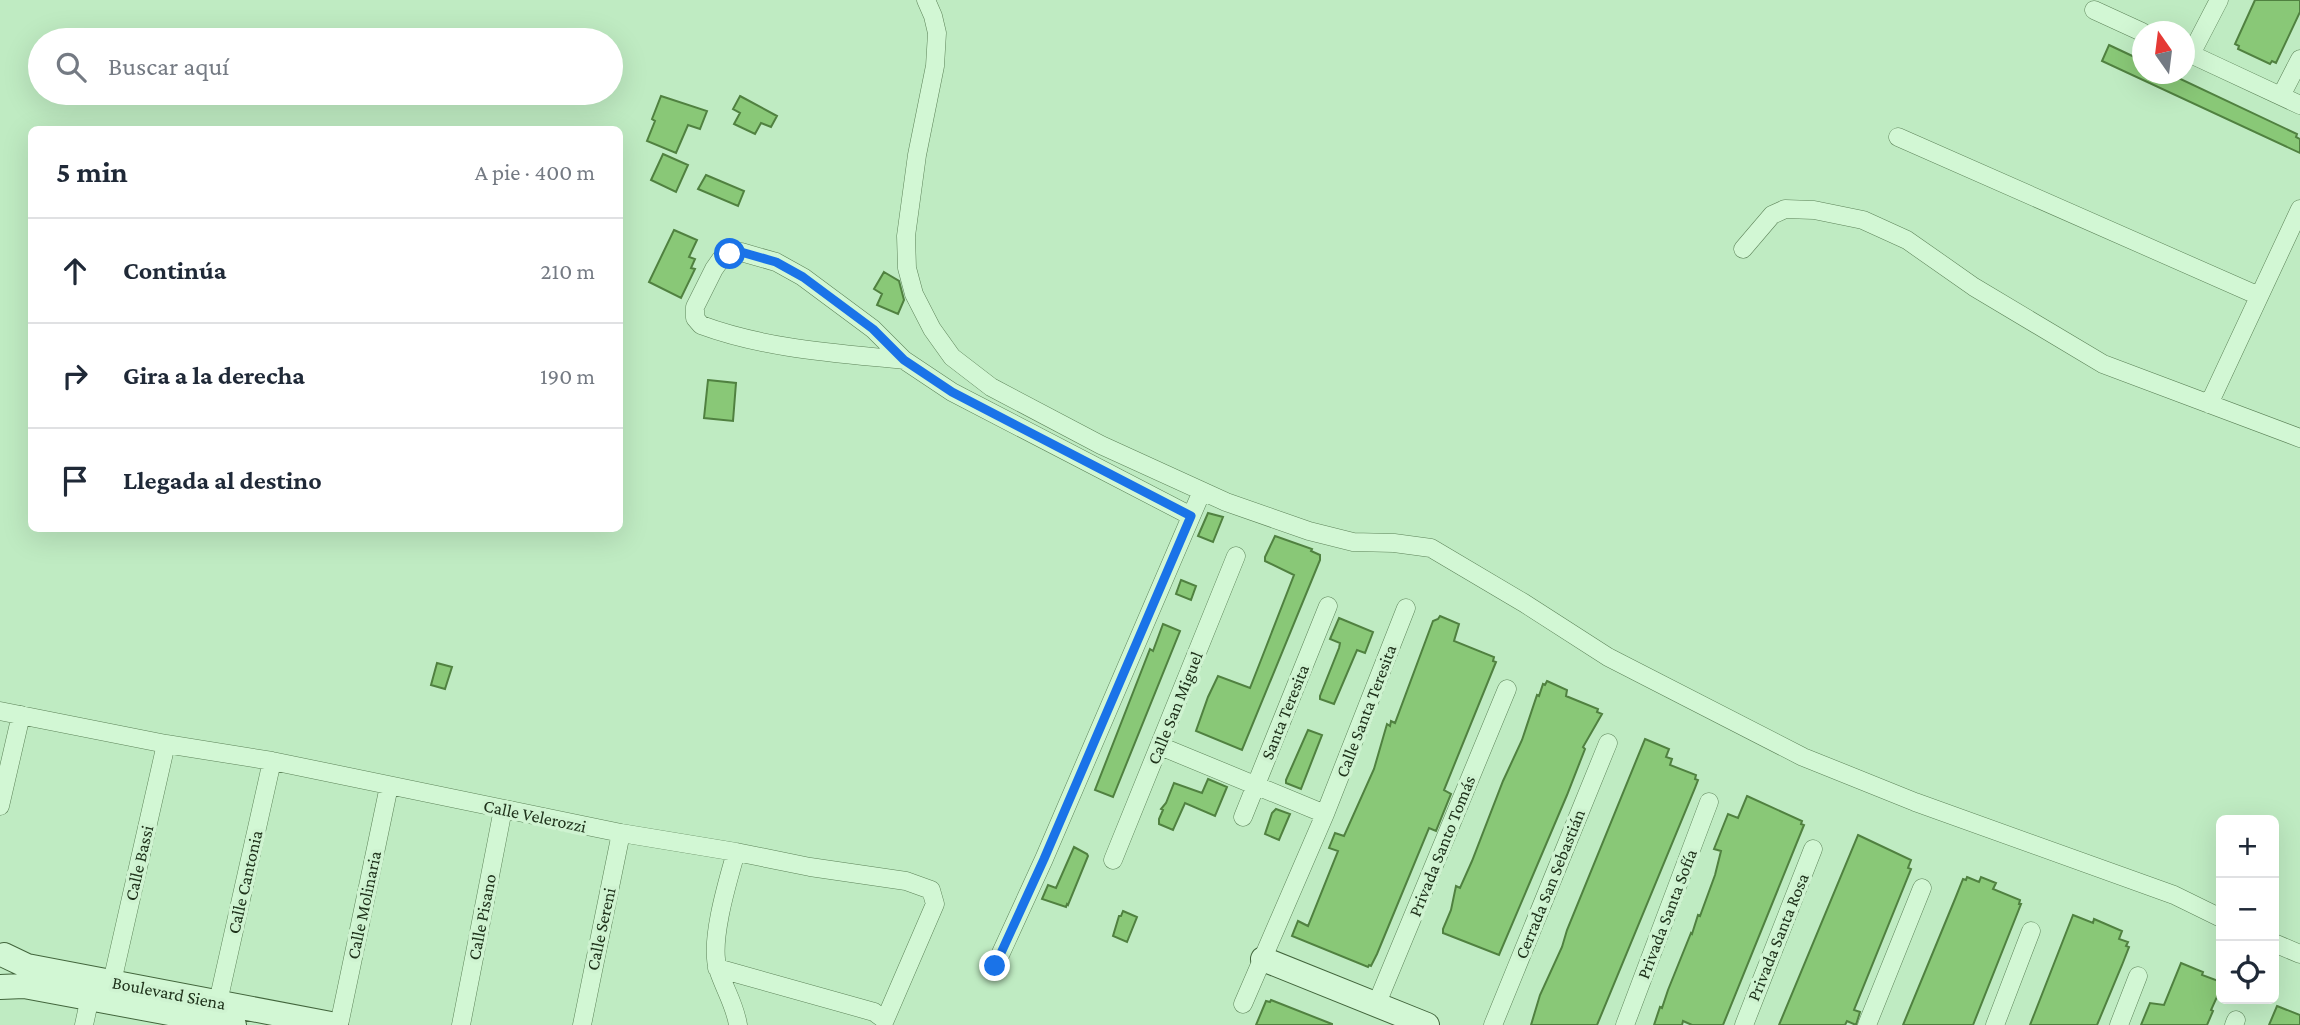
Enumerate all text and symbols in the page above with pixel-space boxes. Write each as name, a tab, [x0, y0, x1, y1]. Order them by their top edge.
north arrow	[2132, 21, 2195, 84]
search box	[28, 28, 623, 105]
icon: search	[52, 48, 90, 86]
text: Buscar aquí	[108, 52, 229, 81]
text: 5 min	[56, 155, 128, 188]
text: A pie · 400 m	[475, 159, 595, 185]
route start	[714, 238, 745, 269]
icon: ahead	[56, 252, 94, 290]
text: Continúa	[123, 256, 226, 285]
text: 210 m	[541, 258, 595, 284]
icon: right	[56, 357, 94, 395]
text: Gira a la derecha	[123, 361, 305, 390]
text: 190 m	[540, 363, 595, 389]
icon: arrive	[56, 462, 94, 500]
text: Llegada al destino	[123, 466, 322, 495]
street label: Calle Santa Teresita	[1331, 642, 1401, 780]
street label: Calle San Miguel	[1143, 648, 1207, 767]
street label: Santa Teresita	[1257, 661, 1313, 763]
street label: Privada Santo Tomás	[1405, 773, 1479, 919]
street label: Calle Velerozzi	[482, 795, 589, 837]
street label: Cerrada San Sebastián	[1511, 806, 1589, 962]
map controls	[2216, 815, 2279, 1004]
button: +	[2216, 815, 2279, 878]
street label: Calle Bassi	[121, 823, 157, 903]
street label: Calle Cantonia	[223, 828, 267, 936]
street label: Privada Santa Sofía	[1633, 846, 1701, 982]
street label: Calle Molinaria	[343, 849, 385, 961]
street label: Privada Santa Rosa	[1743, 870, 1813, 1004]
street label: Calle Pisano	[464, 872, 500, 962]
button: −	[2216, 878, 2279, 941]
street label: Calle Sereni	[582, 885, 620, 972]
button: locate	[2216, 941, 2279, 1004]
route end	[979, 950, 1010, 981]
street label: Boulevard Siena	[110, 972, 228, 1014]

